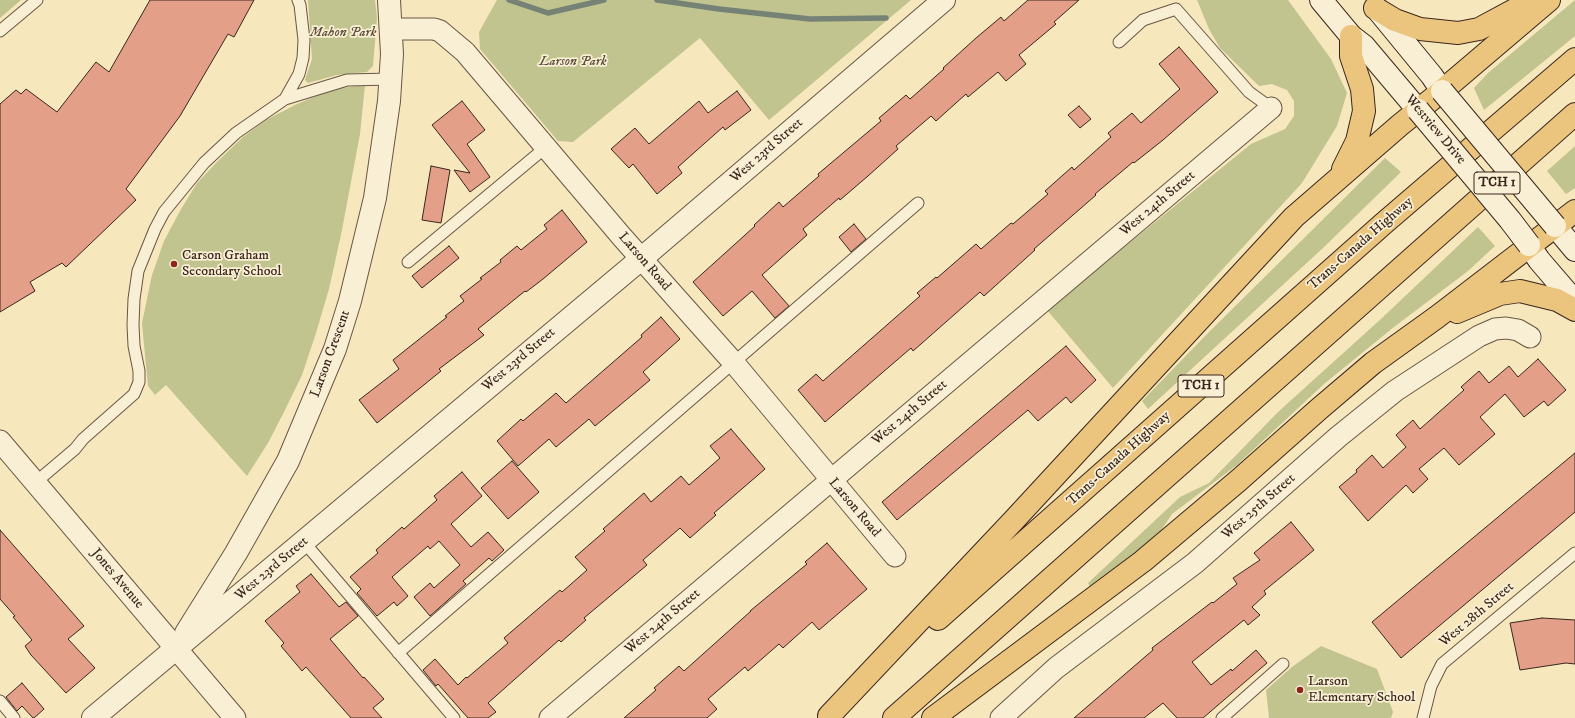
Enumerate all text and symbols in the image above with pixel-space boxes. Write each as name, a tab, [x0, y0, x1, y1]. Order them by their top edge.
park label: Mahon Park	[310, 25, 376, 41]
park label: Larson Park	[539, 54, 607, 70]
street label: Westview Drive	[1401, 92, 1469, 168]
street label: West 23rd Street	[727, 115, 807, 187]
street label: West 24th Street	[1117, 168, 1199, 240]
road number: TCH 1	[1474, 172, 1520, 194]
street label: Trans-Canada Highway	[1305, 194, 1417, 294]
street label: Larson Road	[614, 229, 674, 295]
place label: Carson Graham Secondary School	[182, 248, 281, 280]
marker: Carson Graham Secondary School	[169, 259, 179, 269]
street label: Larson Crescent	[307, 308, 355, 400]
street label: West 23rd Street	[479, 324, 559, 396]
road number: TCH 1	[1178, 375, 1224, 397]
street label: West 24th Street	[869, 377, 951, 449]
street label: Trans-Canada Highway	[1064, 408, 1174, 510]
street label: West 25th Street	[1219, 471, 1299, 543]
street label: Larson Road	[824, 475, 884, 541]
street label: West 23rd Street	[232, 533, 312, 605]
street label: Jones Avenue	[87, 546, 147, 612]
street label: West 28th Street	[1436, 579, 1518, 651]
street label: West 24th Street	[622, 586, 704, 658]
place label: Larson Elementary School	[1308, 674, 1415, 706]
marker: Larson Elementary School	[1295, 685, 1305, 695]

